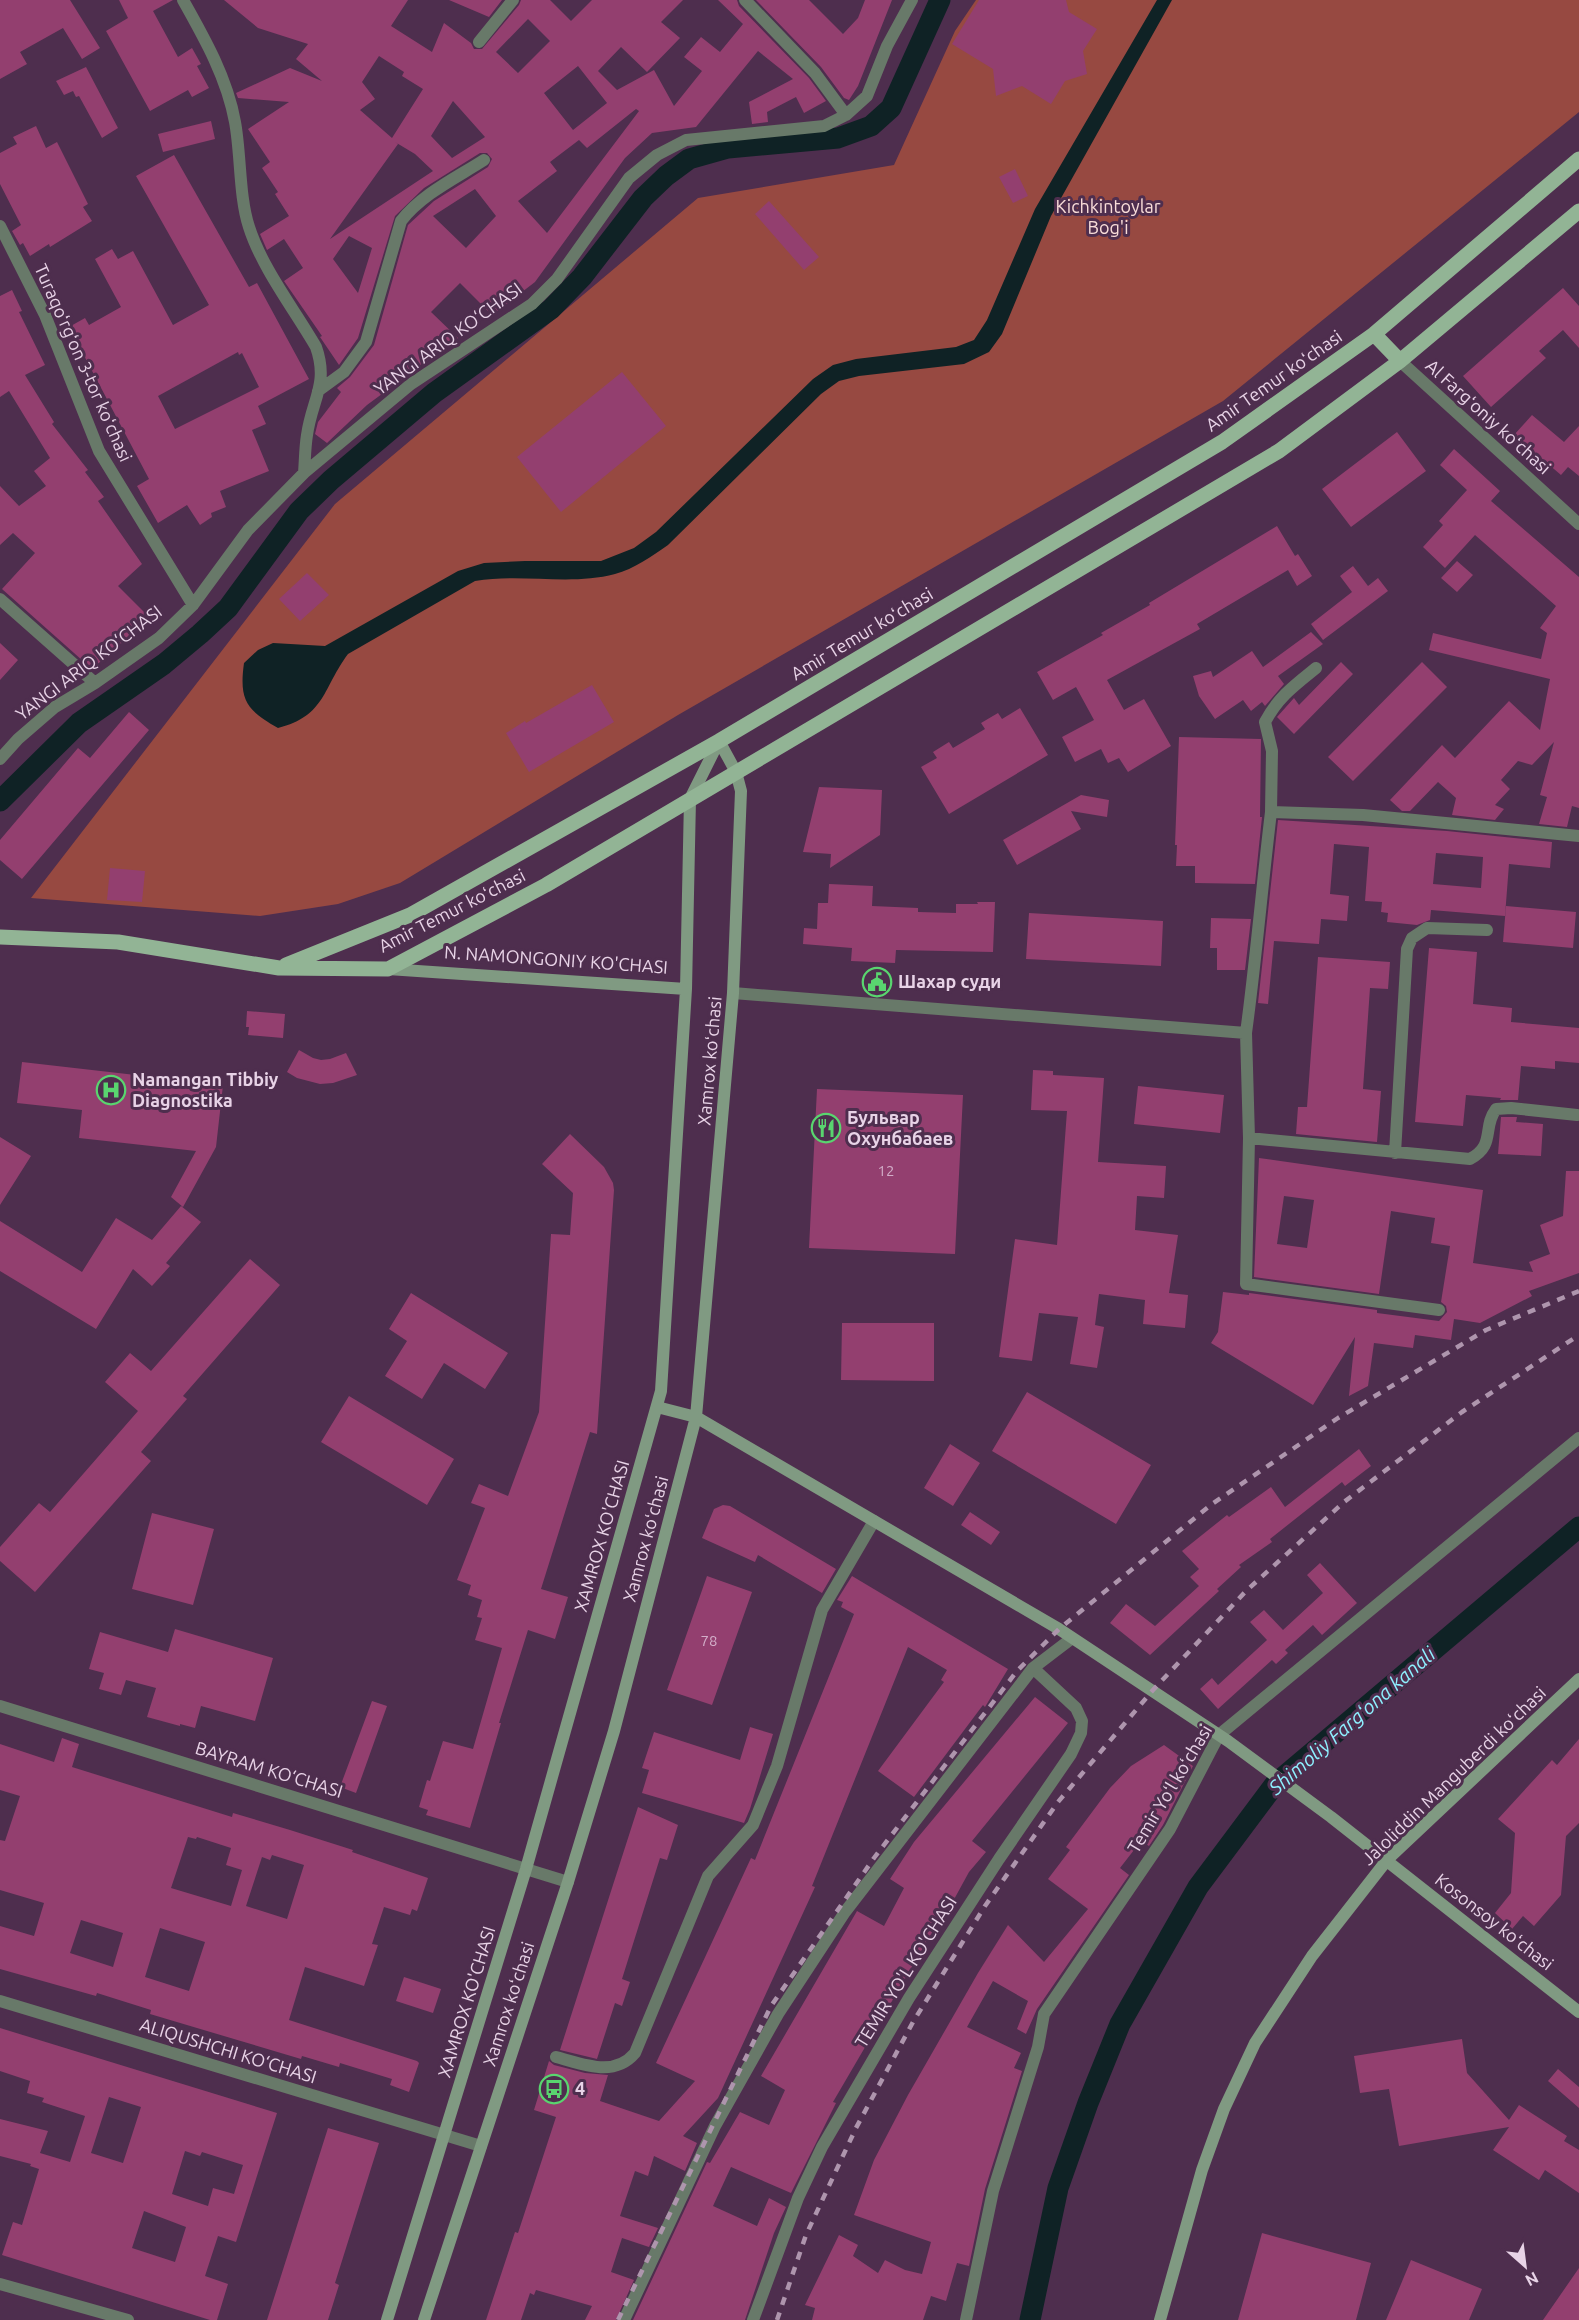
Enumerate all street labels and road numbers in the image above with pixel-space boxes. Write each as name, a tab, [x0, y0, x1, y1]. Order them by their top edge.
street label: Turaqoʻrgʻon 3-tor koʻchasi	[31, 261, 137, 465]
street label: YANGI ARIQ KO‘CHASI	[370, 278, 526, 399]
street label: Amir Temur koʻchasi	[1201, 326, 1345, 435]
street label: Al Fargʻoniy koʻchasi	[1422, 355, 1555, 478]
street label: Amir Temur koʻchasi	[787, 583, 936, 683]
street label: YANGI ARIQ KO‘CHASI	[11, 601, 166, 724]
street label: Amir Temur koʻchasi	[375, 864, 528, 956]
street label: N. NAMONGONIY KO'CHASI	[444, 941, 669, 977]
street label: Xamrox koʻchasi	[693, 996, 725, 1126]
street label: XAMROX KO'CHASI	[570, 1458, 632, 1614]
street label: Xamrox koʻchasi	[619, 1474, 671, 1604]
street label: Jaloliddin Manguberdi koʻchasi	[1357, 1682, 1549, 1869]
street label: Temir Yoʻl koʻchasi	[1123, 1721, 1215, 1856]
street label: BAYRAM KO‘CHASI	[193, 1737, 345, 1801]
street label: Kosonsoy koʻchasi	[1432, 1869, 1558, 1974]
street label: TEMIR YO'L KO'CHASI	[850, 1892, 960, 2051]
street label: XAMROX KO'CHASI	[434, 1924, 499, 2080]
street label: Xamrox koʻchasi	[479, 1939, 538, 2068]
street label: ALIQUSHCHI KO‘CHASI	[137, 2014, 319, 2087]

